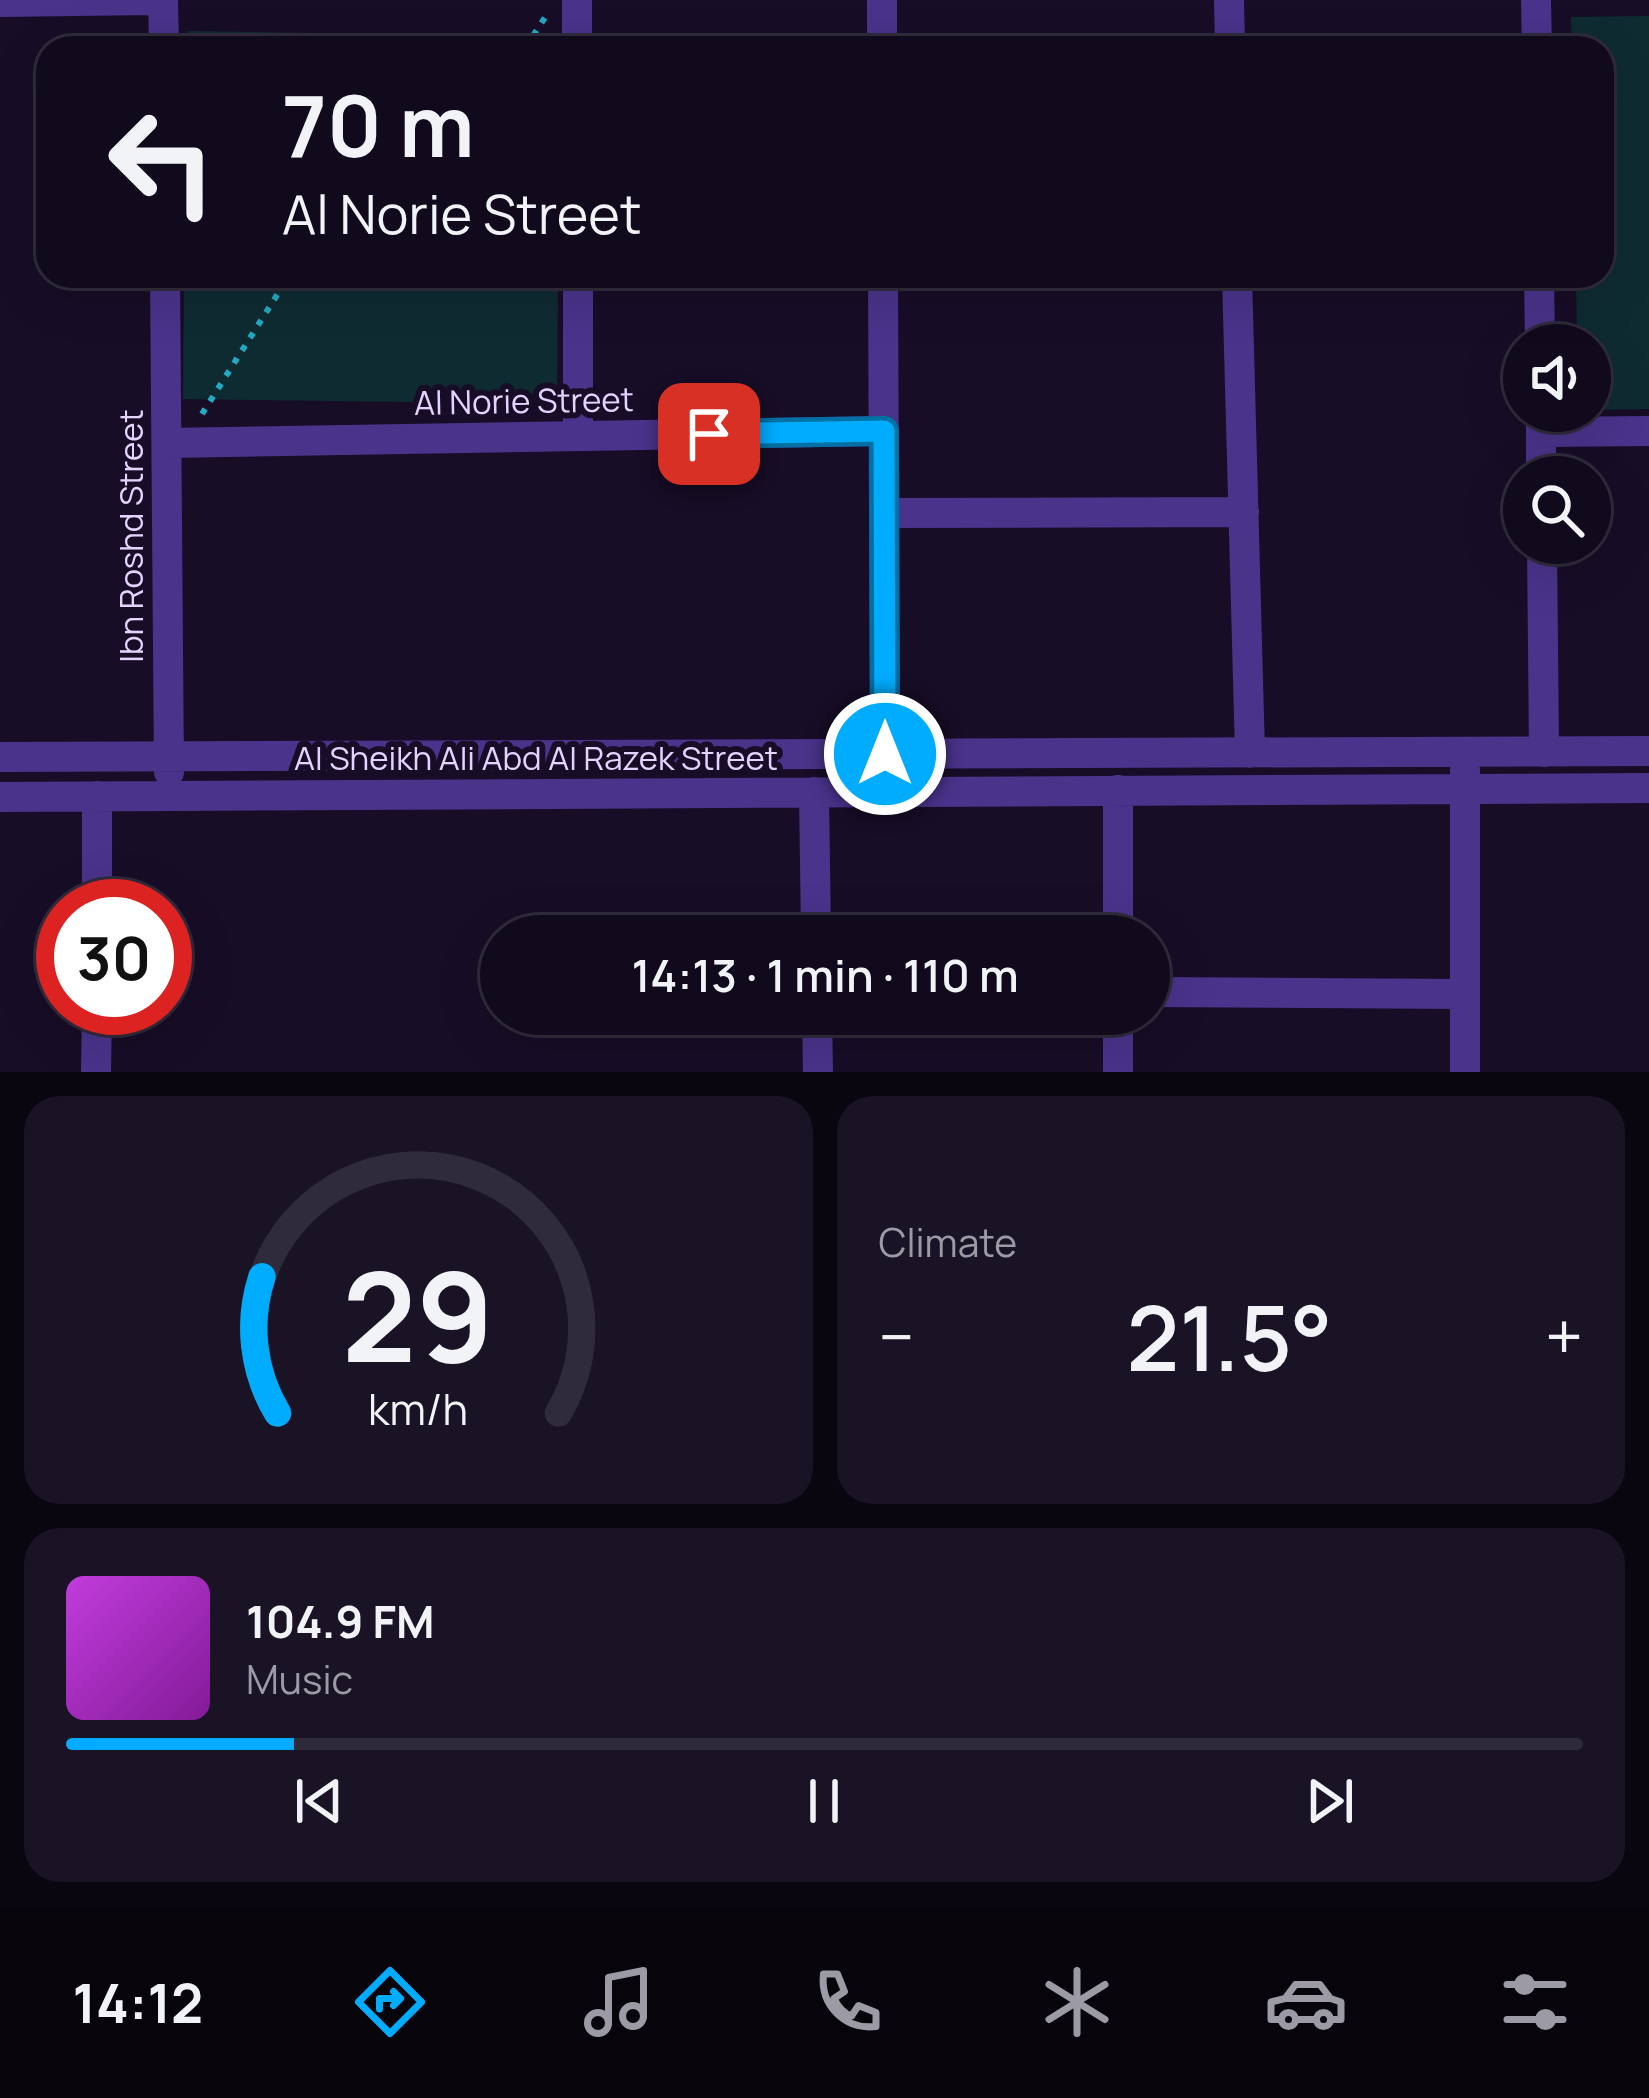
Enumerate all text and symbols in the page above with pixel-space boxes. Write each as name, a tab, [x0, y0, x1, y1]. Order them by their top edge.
text: 70 m	[282, 67, 474, 182]
icon: left	[84, 84, 240, 240]
text: Al Norie Street	[282, 176, 642, 250]
map controls	[1503, 324, 1611, 564]
button: sound	[1503, 324, 1611, 432]
street label: Al Norie Street	[414, 376, 634, 425]
pin	[658, 383, 760, 485]
icon: arrive	[676, 401, 742, 467]
street label: Ibn Roshd Street	[108, 409, 153, 663]
button: search	[1503, 456, 1611, 564]
position arrow	[822, 691, 948, 817]
street label: Al Sheikh Ali Abd Al Razek Street	[294, 735, 778, 780]
speed limit sign: 30	[36, 879, 192, 1035]
text: 14:13 · 1 min · 110 m	[631, 944, 1019, 1006]
text: Climate	[879, 1215, 1017, 1269]
text: 29	[342, 1229, 494, 1399]
text: 21.5°	[1127, 1275, 1333, 1398]
text: −	[879, 1291, 914, 1381]
text: +	[1545, 1291, 1583, 1381]
text: km/h	[368, 1379, 468, 1438]
text: 104.9 FM	[246, 1590, 434, 1652]
text: Music	[246, 1652, 353, 1706]
icon: previous	[286, 1768, 352, 1834]
icon: pause	[791, 1768, 857, 1834]
icon: next	[1297, 1768, 1363, 1834]
icon: directions	[348, 1960, 432, 2044]
icon: music	[577, 1960, 661, 2044]
icon: phone	[806, 1960, 890, 2044]
icon: climate	[1035, 1960, 1119, 2044]
icon: car	[1264, 1960, 1348, 2044]
icon: filters	[1493, 1960, 1577, 2044]
text: 14:12	[72, 1965, 203, 2039]

